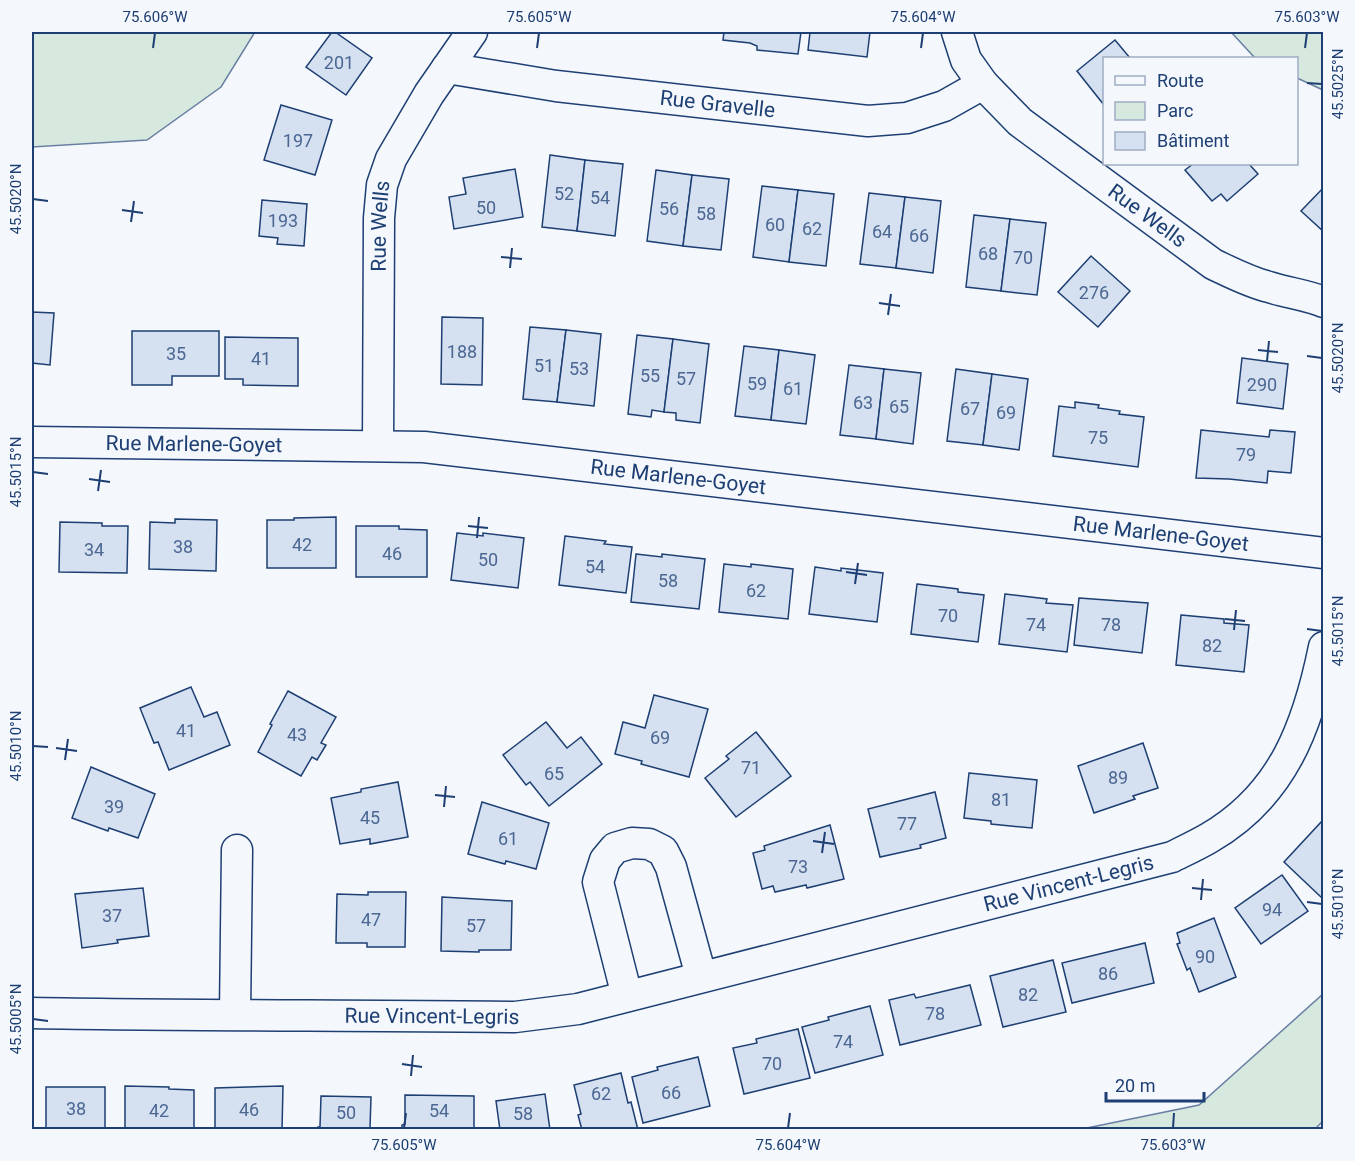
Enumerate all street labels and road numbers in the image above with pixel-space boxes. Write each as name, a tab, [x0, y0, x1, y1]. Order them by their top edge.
street label: Rue Gravelle	[659, 86, 776, 122]
street label: Rue Wells	[367, 179, 394, 272]
street label: Rue Wells	[1103, 179, 1191, 252]
street label: Rue Marlene-Goyet	[106, 431, 283, 457]
street label: Rue Marlene-Goyet	[589, 455, 767, 499]
street label: Rue Marlene-Goyet	[1072, 512, 1250, 556]
street label: Rue Vincent-Legris	[981, 850, 1156, 917]
street label: Rue Vincent-Legris	[345, 1004, 520, 1029]

